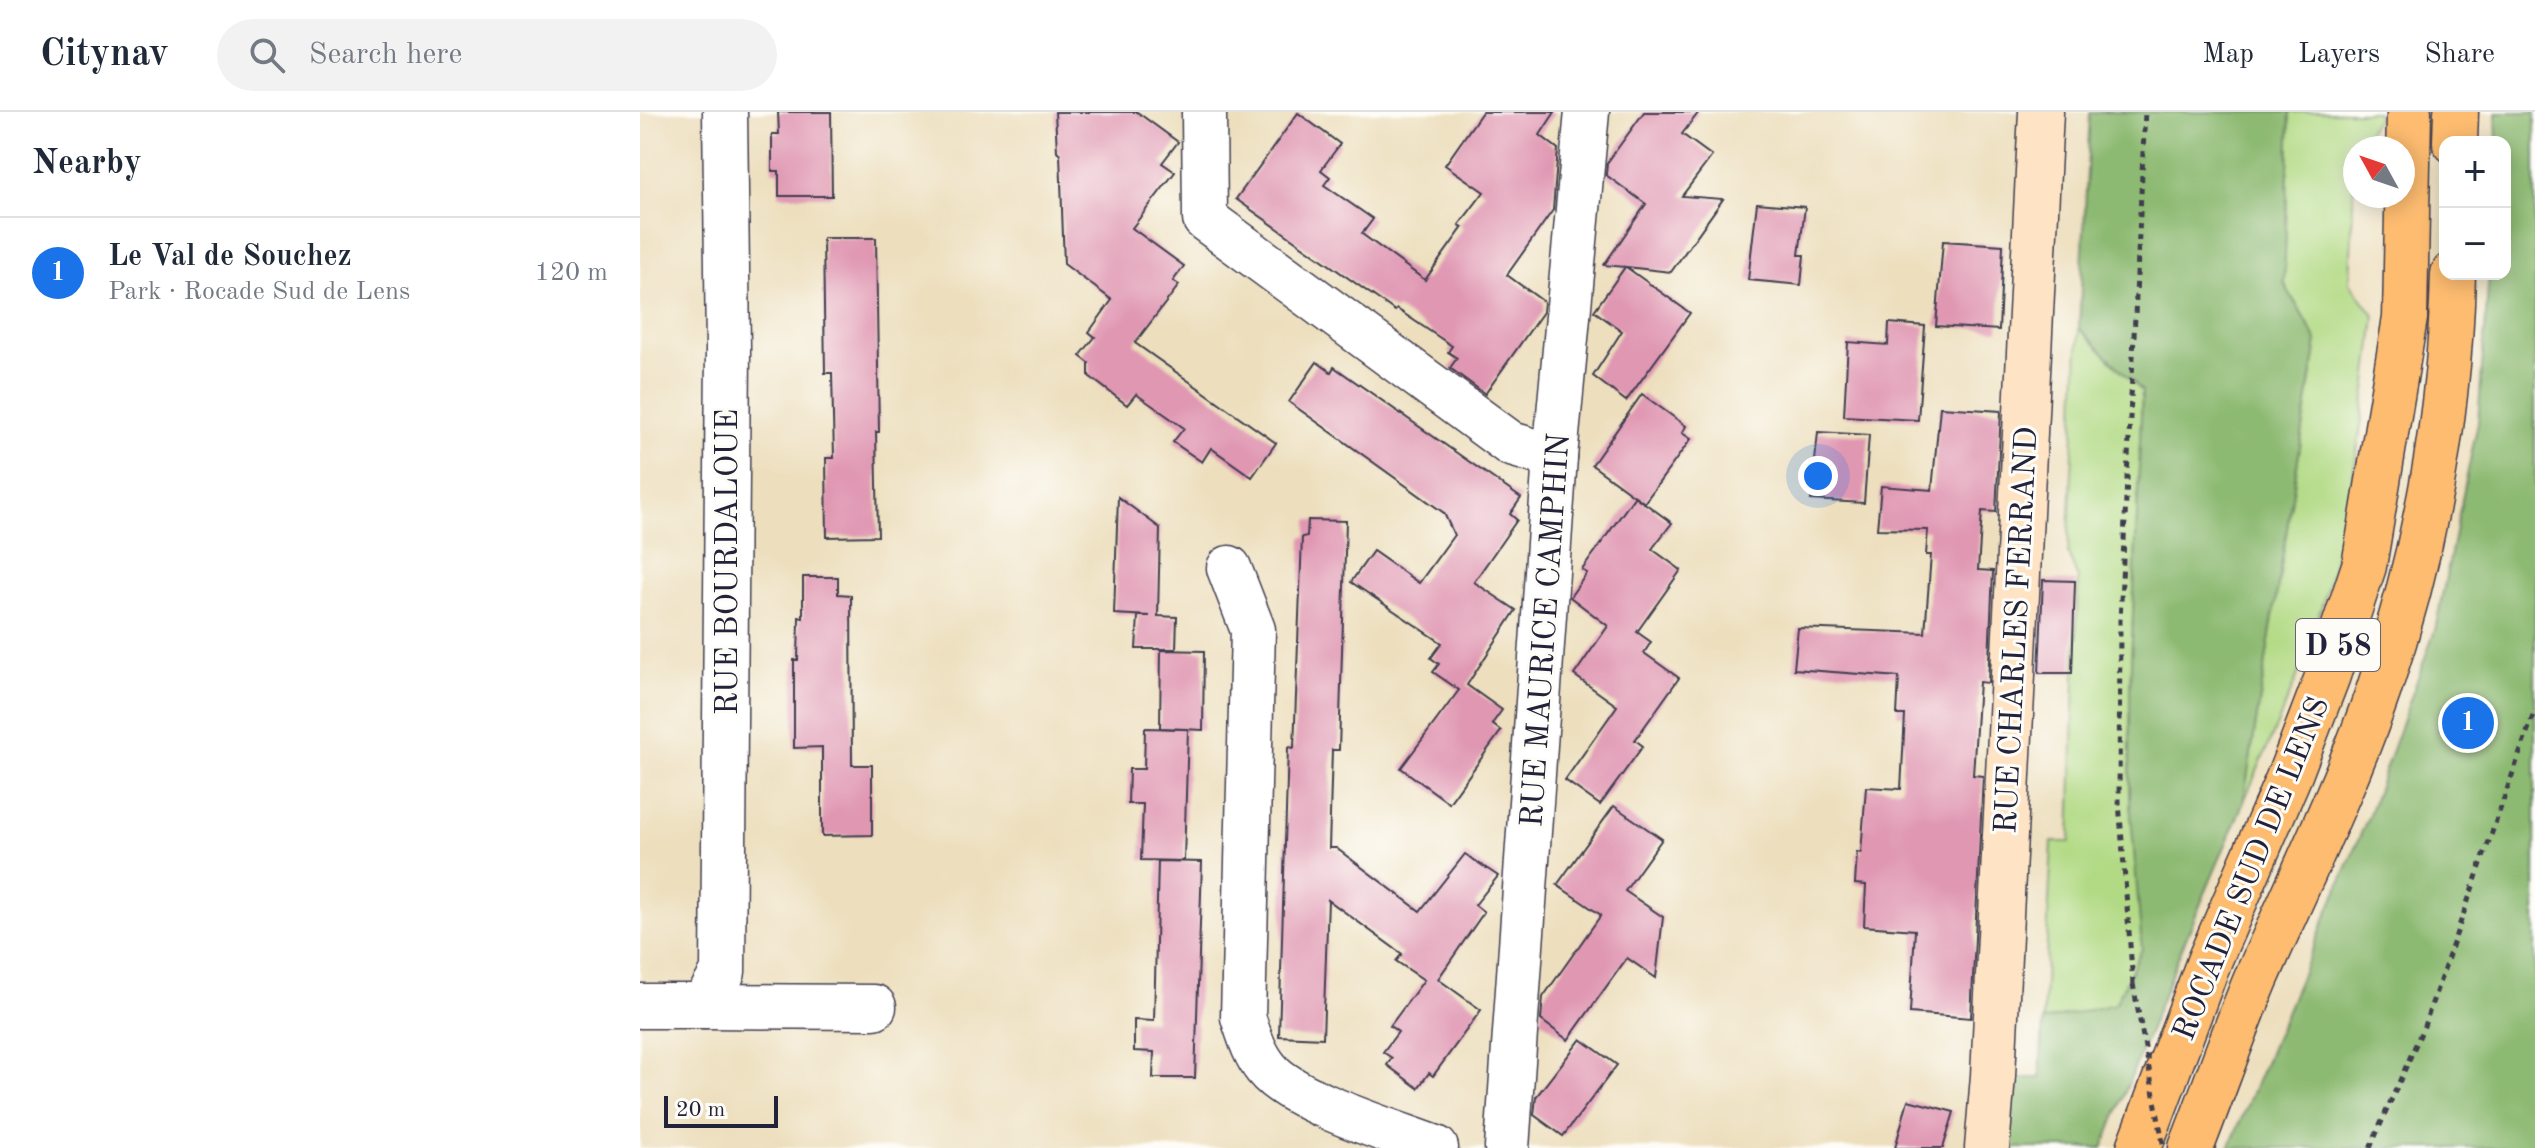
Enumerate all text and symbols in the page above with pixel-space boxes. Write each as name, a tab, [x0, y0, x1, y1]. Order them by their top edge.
search box	[217, 19, 777, 91]
icon: search	[245, 33, 289, 77]
text: Citynav	[40, 36, 169, 74]
text: Search here	[309, 40, 462, 70]
text: Map	[2202, 41, 2254, 69]
text: Layers	[2298, 41, 2380, 69]
text: Share	[2424, 41, 2495, 69]
north arrow	[2343, 136, 2415, 208]
map controls	[2439, 136, 2511, 280]
button: +	[2439, 136, 2511, 208]
text: Nearby	[32, 147, 142, 181]
button: −	[2439, 208, 2511, 280]
text: Le Val de Souchez	[108, 242, 352, 272]
text: 1	[50, 260, 66, 286]
text: 120 m	[535, 260, 608, 286]
text: Park · Rocade Sud de Lens	[108, 279, 410, 305]
street label: RUE BOURDALOUE	[713, 409, 745, 715]
street label: RUE CHARLES FERRAND	[1991, 426, 2045, 835]
street label: RUE MAURICE CAMPHIN	[1517, 432, 1577, 828]
your location	[1798, 456, 1838, 496]
road number: D 58	[2296, 619, 2380, 671]
street label: ROCADE SUD DE LENS	[2169, 693, 2336, 1045]
pin: 1	[2442, 693, 2494, 753]
scale bar	[664, 1092, 778, 1128]
text: 20 m	[676, 1099, 725, 1121]

